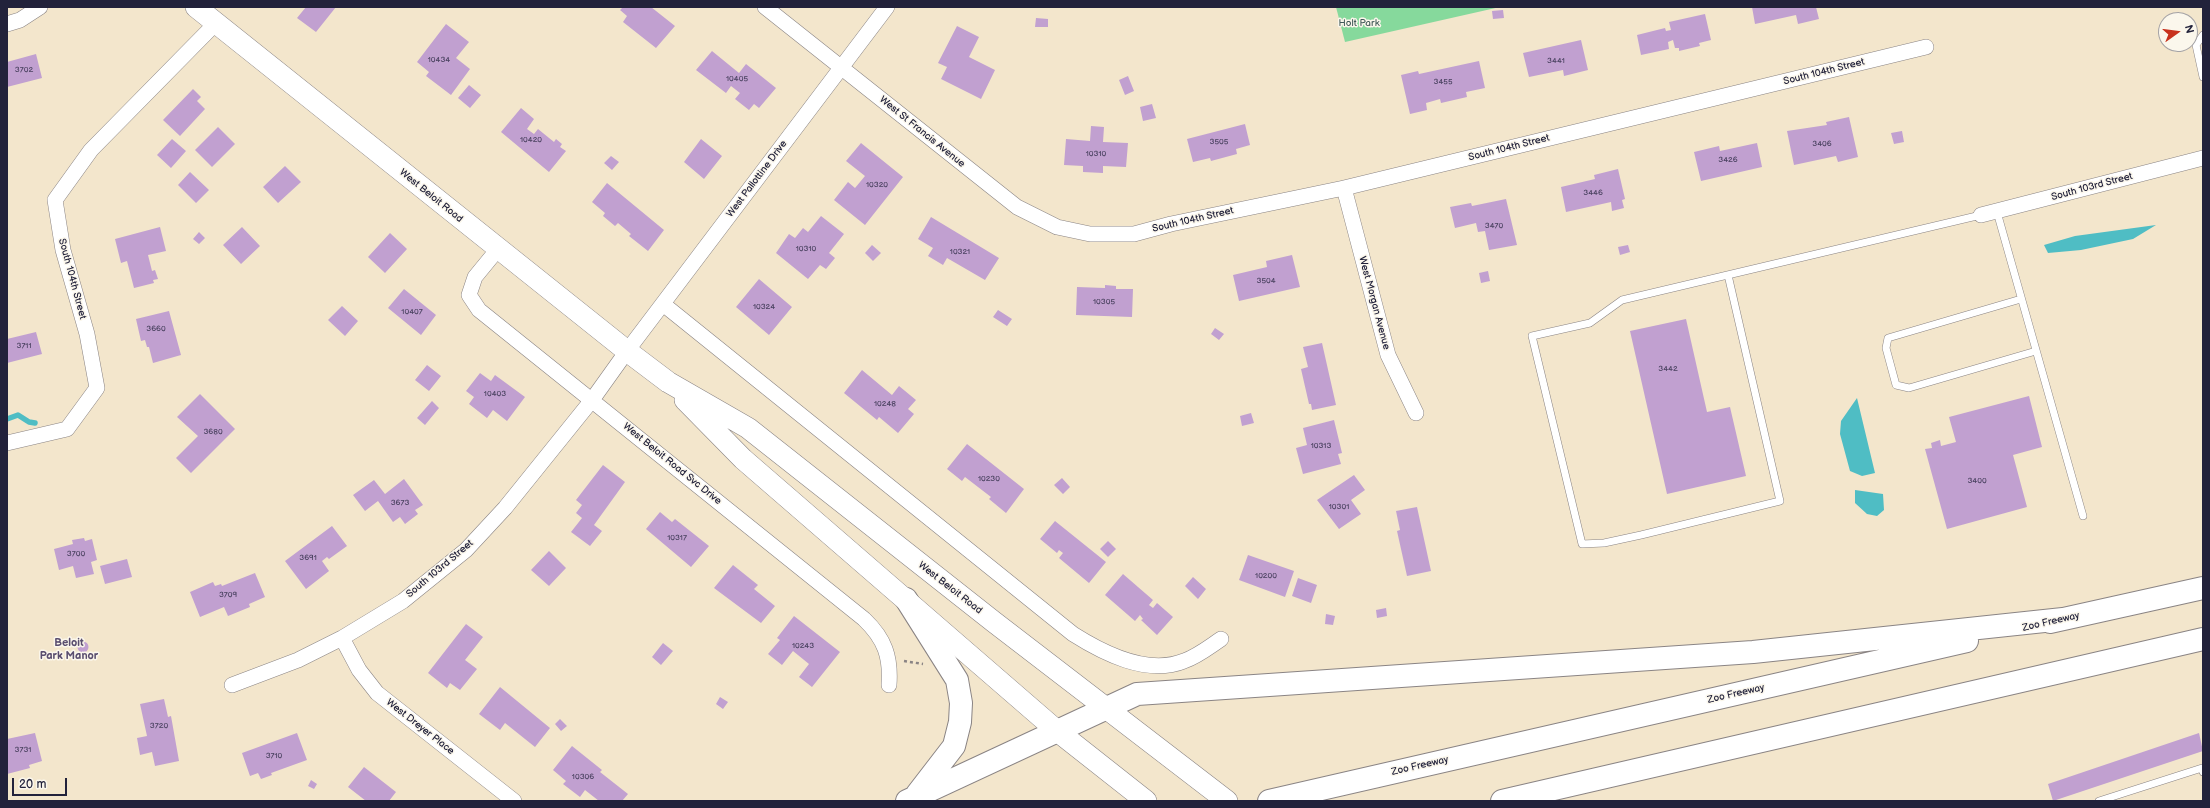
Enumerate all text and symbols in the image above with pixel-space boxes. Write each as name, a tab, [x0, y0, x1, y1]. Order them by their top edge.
north arrow	[2158, 12, 2198, 52]
park label: Holt Park	[1338, 17, 1380, 29]
text: N	[2182, 24, 2196, 35]
house number: 10434	[428, 55, 450, 65]
house number: 3441	[1547, 56, 1565, 66]
street label: South 104th Street	[1782, 56, 1866, 88]
house number: 3702	[15, 65, 33, 75]
house number: 10405	[726, 74, 748, 84]
house number: 3455	[1434, 77, 1452, 87]
street label: West St Francis Avenue	[877, 94, 967, 170]
street label: South 104th Street	[1467, 132, 1551, 164]
house number: 10420	[520, 135, 542, 145]
house number: 3505	[1210, 137, 1228, 147]
street label: West Pallottine Drive	[724, 138, 790, 220]
house number: 3406	[1812, 139, 1832, 149]
house number: 10310	[1086, 149, 1106, 159]
house number: 3426	[1718, 155, 1738, 165]
street label: West Beloit Road	[397, 167, 465, 225]
street label: South 103rd Street	[2050, 170, 2134, 204]
house number: 10320	[866, 180, 888, 190]
house number: 3446	[1583, 188, 1603, 198]
street label: South 104th Street	[1151, 205, 1235, 235]
house number: 3470	[1485, 221, 1503, 231]
street label: South 104th Street	[55, 237, 89, 321]
house number: 10310	[796, 244, 816, 254]
house number: 10321	[950, 247, 970, 257]
street label: West Morgan Avenue	[1356, 255, 1392, 351]
house number: 3504	[1256, 276, 1276, 286]
house number: 10305	[1093, 297, 1115, 307]
house number: 10324	[753, 302, 775, 312]
house number: 10407	[401, 307, 423, 317]
house number: 3660	[146, 324, 166, 334]
house number: 3711	[16, 341, 32, 351]
house number: 3442	[1658, 364, 1678, 374]
house number: 10403	[484, 389, 506, 399]
house number: 10248	[874, 399, 896, 409]
street label: West Beloit Road Svc Drive	[620, 421, 724, 507]
house number: 3680	[203, 427, 223, 437]
house number: 10313	[1311, 441, 1331, 451]
house number: 10230	[978, 474, 1000, 484]
house number: 3400	[1967, 476, 1987, 486]
house number: 3673	[391, 498, 409, 508]
house number: 10301	[1329, 502, 1349, 512]
house number: 10317	[667, 533, 687, 543]
street label: South 103rd Street	[404, 538, 476, 600]
house number: 3700	[67, 549, 85, 559]
house number: 3691	[299, 553, 317, 563]
street label: West Beloit Road	[916, 559, 984, 617]
house number: 10200	[1255, 571, 1277, 581]
house number: 3709	[219, 590, 237, 600]
street label: Zoo Freeway	[2021, 610, 2081, 634]
district label: Beloit Park Manor	[40, 636, 98, 662]
house number: 10243	[792, 641, 814, 651]
street label: Zoo Freeway	[1706, 682, 1766, 706]
street label: West Dreyer Place	[384, 697, 456, 757]
house number: 3720	[150, 721, 168, 731]
house number: 3731	[15, 745, 31, 755]
house number: 3710	[266, 751, 282, 761]
street label: Zoo Freeway	[1390, 754, 1450, 778]
scale bar	[14, 770, 69, 796]
house number: 10306	[572, 772, 594, 782]
text: 20 m	[19, 777, 46, 792]

